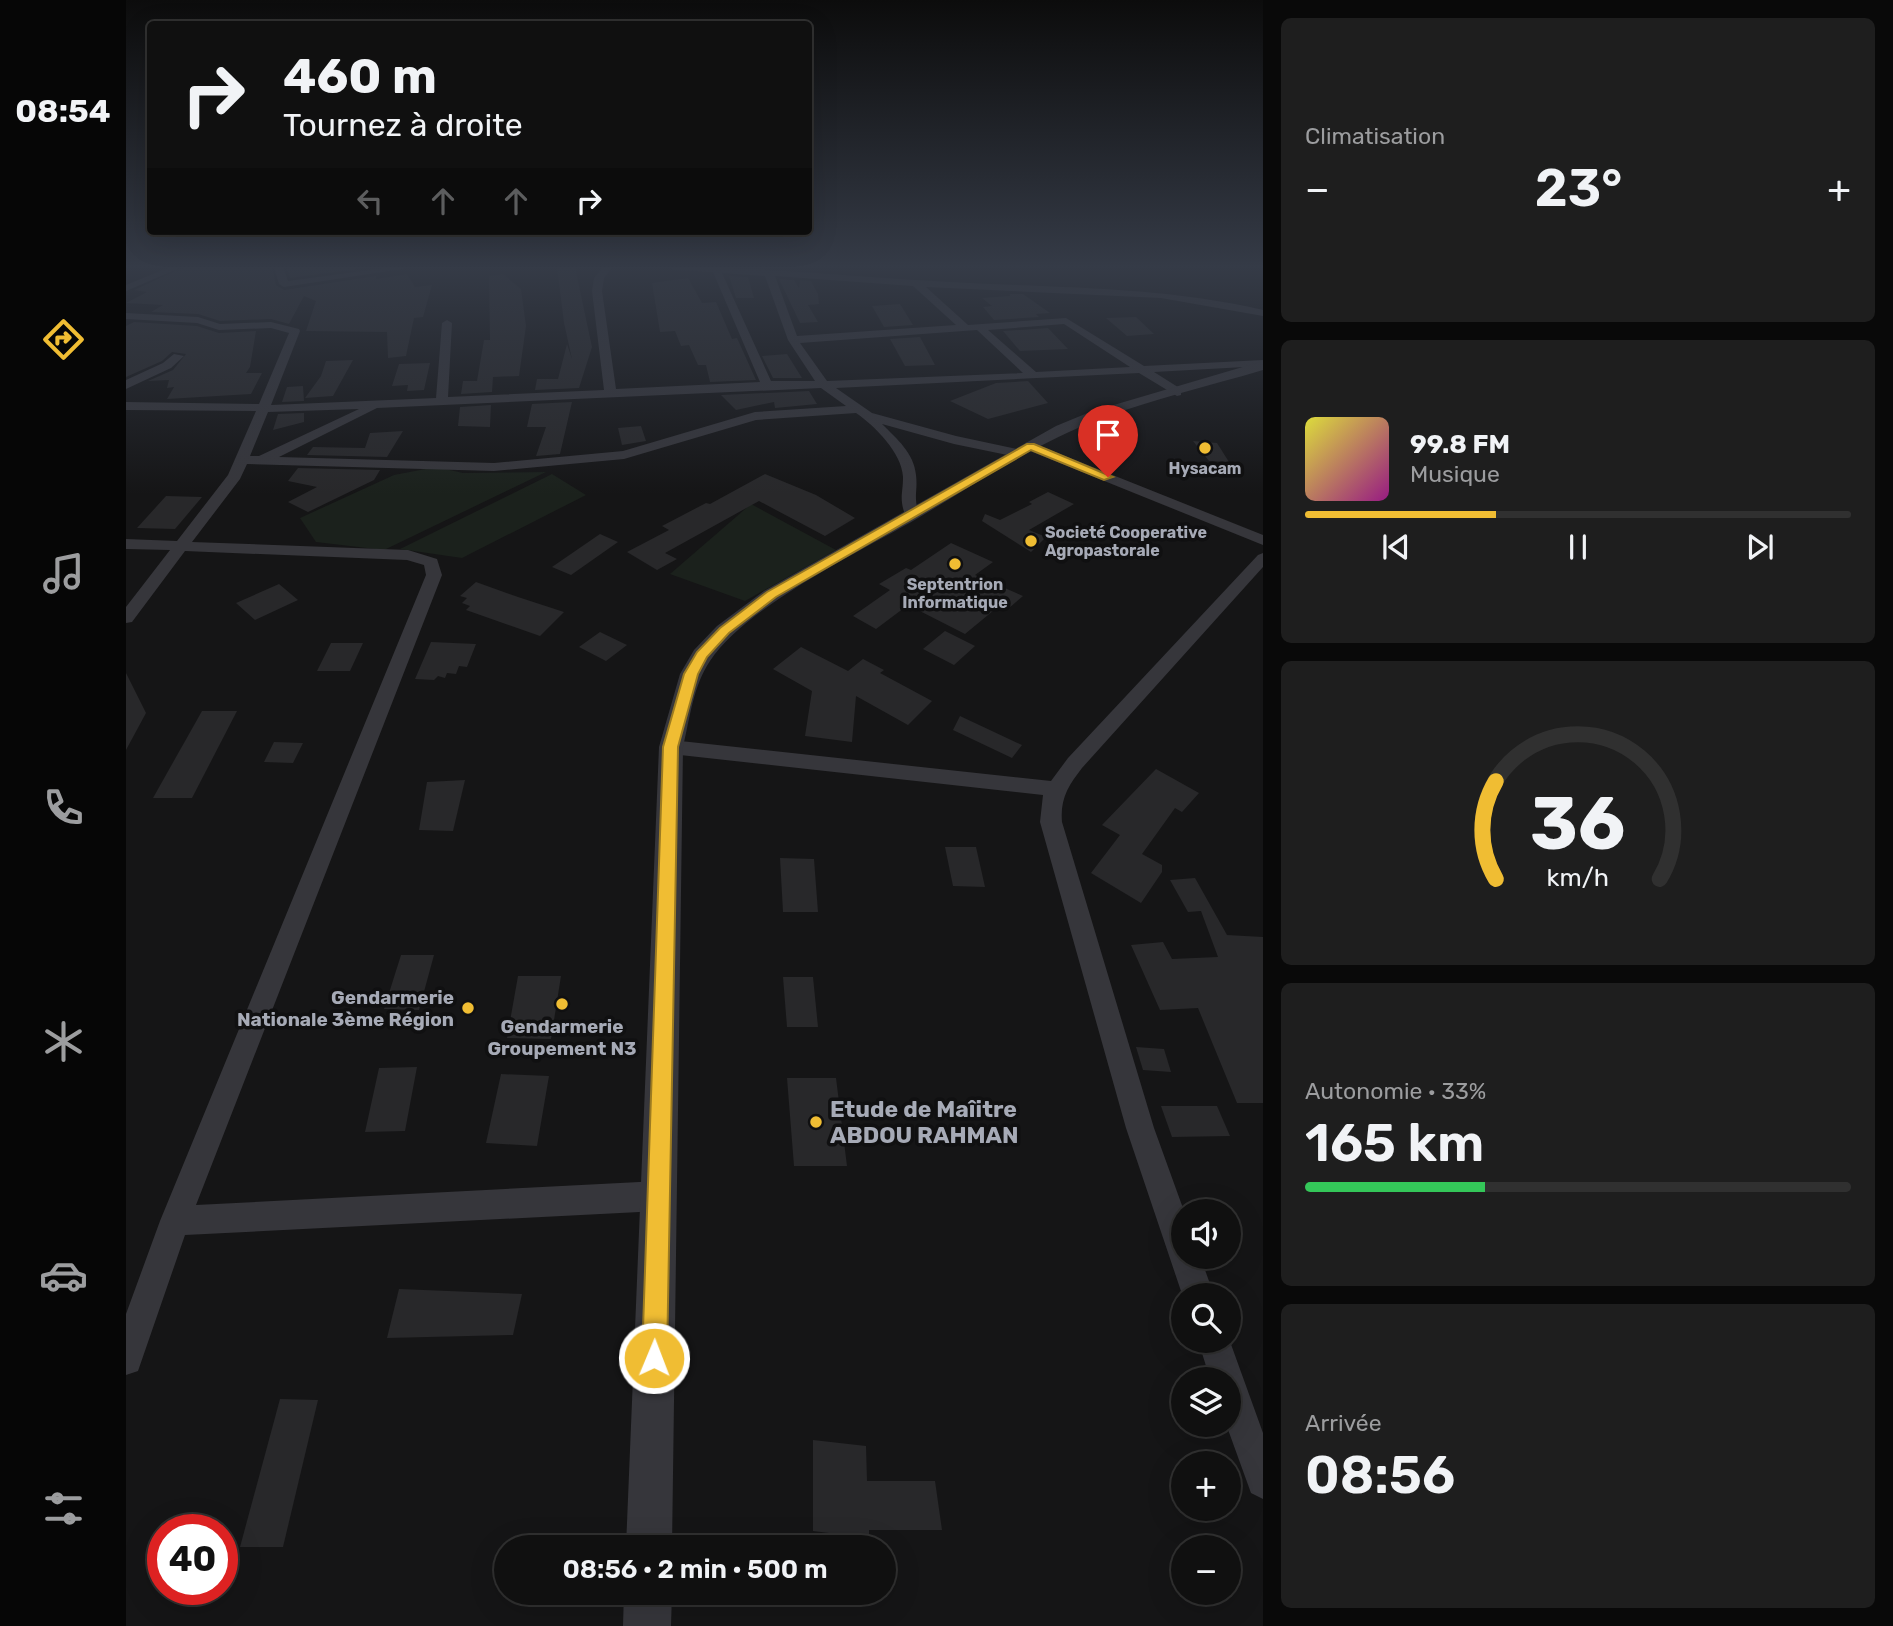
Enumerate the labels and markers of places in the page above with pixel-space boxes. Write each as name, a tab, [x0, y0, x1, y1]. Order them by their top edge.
pin	[1078, 405, 1138, 477]
marker: Hysacam	[1197, 440, 1213, 456]
place label: Hysacam	[1168, 459, 1242, 478]
place label: Societé Cooperative Agropastorale	[1045, 523, 1207, 560]
marker: Societé Cooperative Agropastorale	[1023, 533, 1039, 549]
marker: Septentrion Informatique	[947, 556, 963, 572]
place label: Septentrion Informatique	[902, 575, 1008, 612]
place label: Gendarmerie Nationale 3ème Région	[237, 986, 454, 1031]
marker: Gendarmerie Groupement N3	[554, 996, 570, 1012]
marker: Gendarmerie Nationale 3ème Région	[460, 1000, 476, 1016]
place label: Gendarmerie Groupement N3	[487, 1015, 637, 1060]
place label: Etude de Maîitre ABDOU RAHMAN	[830, 1095, 1019, 1149]
marker: Etude de Maîitre ABDOU RAHMAN	[808, 1114, 824, 1130]

